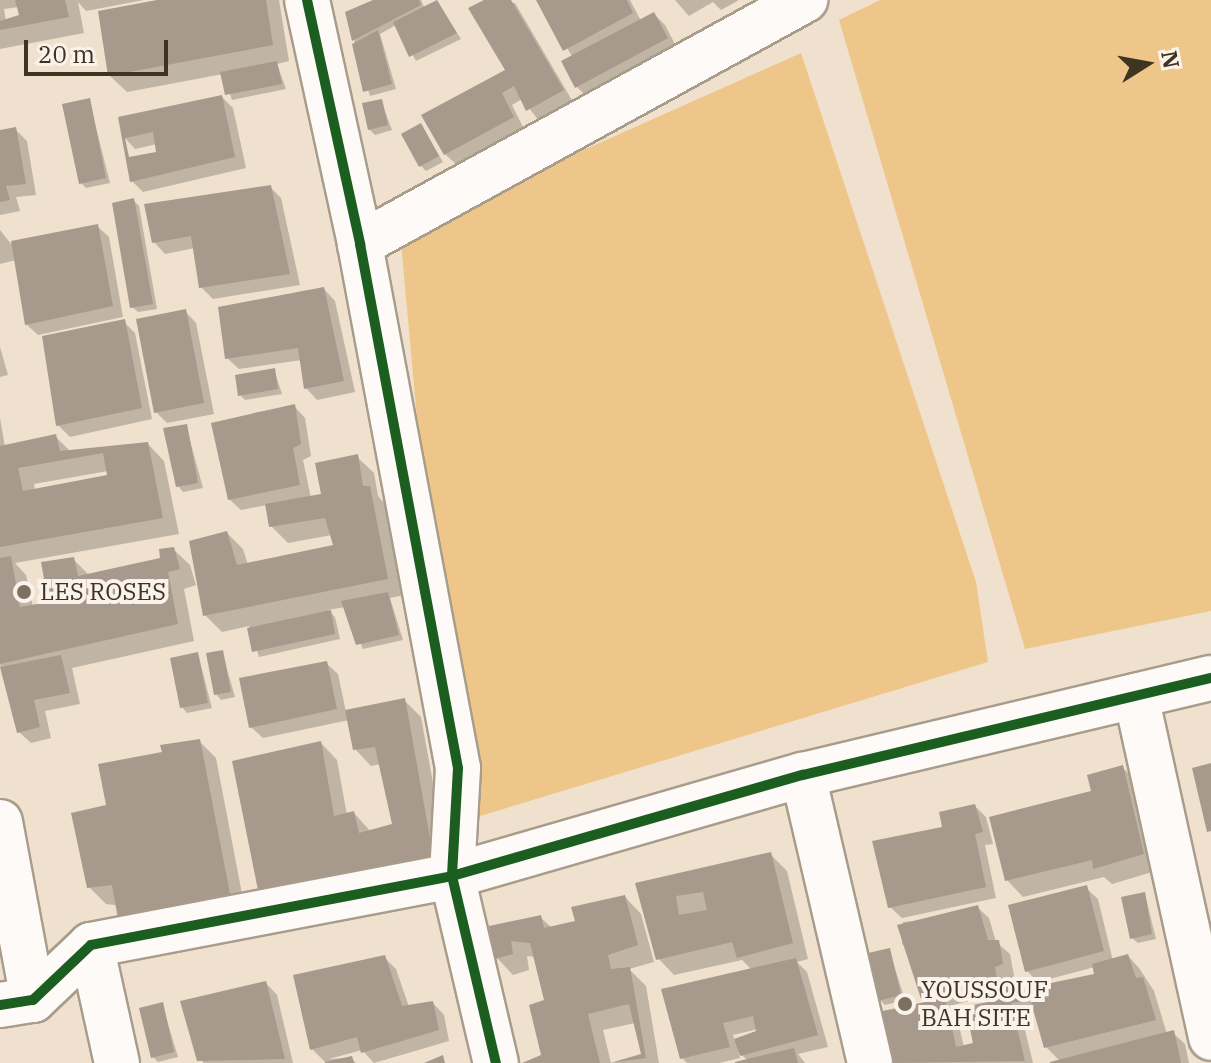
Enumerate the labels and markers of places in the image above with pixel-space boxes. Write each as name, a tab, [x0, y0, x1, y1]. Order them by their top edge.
place label: LES ROSES	[40, 578, 166, 606]
marker: LES ROSES	[15, 583, 33, 601]
place label: YOUSSOUF BAH SITE	[921, 976, 1048, 1032]
marker: YOUSSOUF BAH SITE	[896, 995, 914, 1013]

